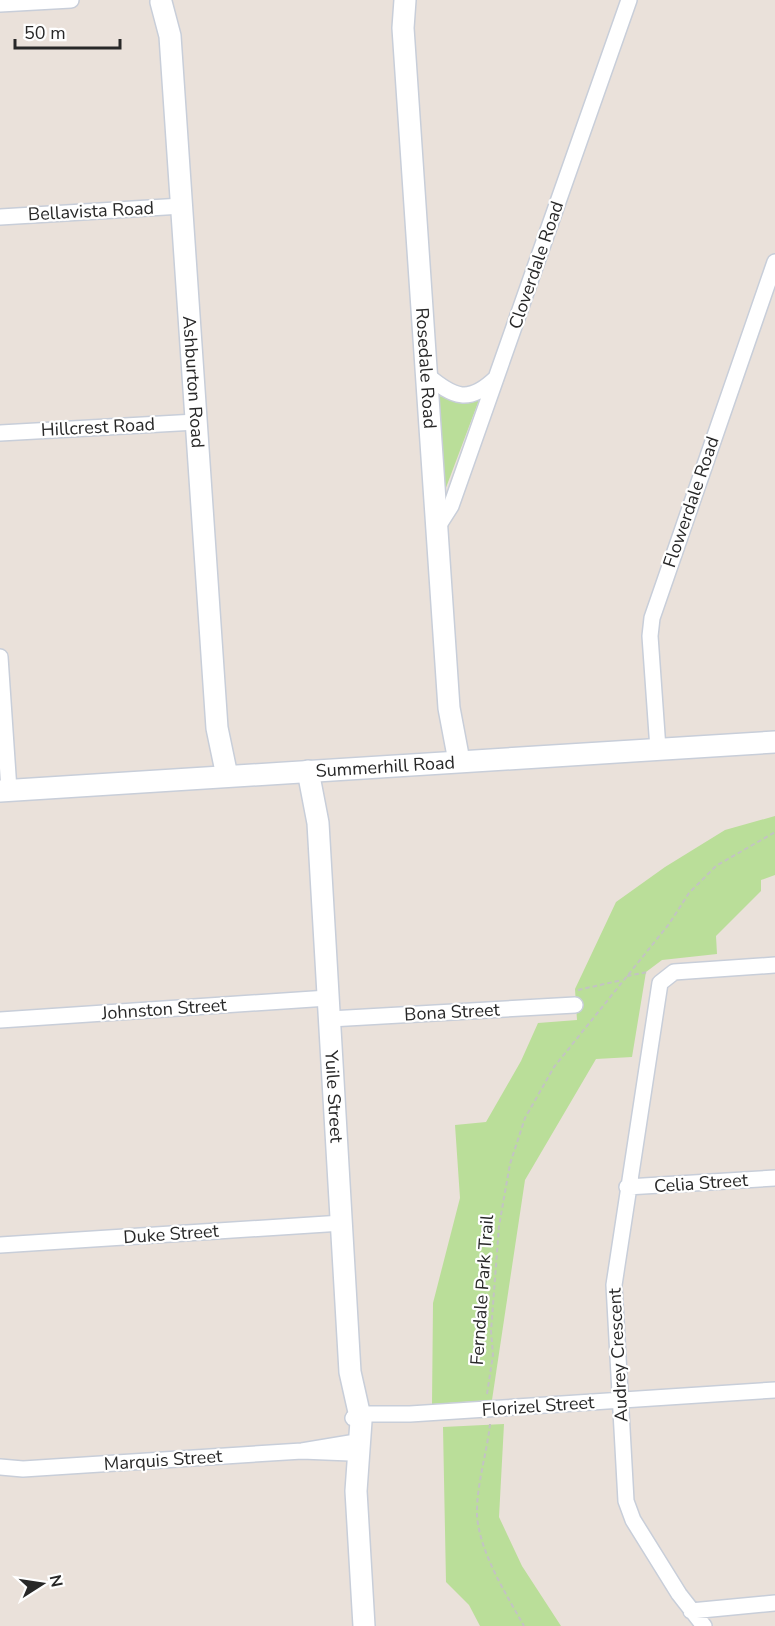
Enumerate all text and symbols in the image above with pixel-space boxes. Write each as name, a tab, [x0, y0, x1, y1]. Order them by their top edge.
scale bar	[15, 12, 120, 50]
text: 50 m	[24, 21, 66, 45]
street label: Bellavista Road	[27, 196, 155, 226]
street label: Cloverdale Road	[503, 198, 569, 332]
street label: Rosedale Road	[410, 307, 442, 430]
street label: Ashburton Road	[177, 315, 210, 449]
street label: Hillcrest Road	[40, 412, 156, 442]
street label: Flowerdale Road	[657, 433, 725, 571]
street label: Summerhill Road	[315, 750, 456, 783]
street label: Johnston Street	[100, 993, 228, 1025]
street label: Bona Street	[404, 997, 501, 1026]
street label: Yuile Street	[319, 1049, 349, 1144]
street label: Celia Street	[653, 1168, 749, 1198]
street label: Ferndale Park Trail	[465, 1213, 499, 1366]
street label: Duke Street	[123, 1219, 220, 1249]
street label: Audrey Crescent	[602, 1287, 633, 1423]
street label: Florizel Street	[481, 1390, 596, 1422]
street label: Marquis Street	[103, 1444, 224, 1476]
north arrow	[12, 1554, 72, 1614]
text: N	[44, 1573, 68, 1589]

